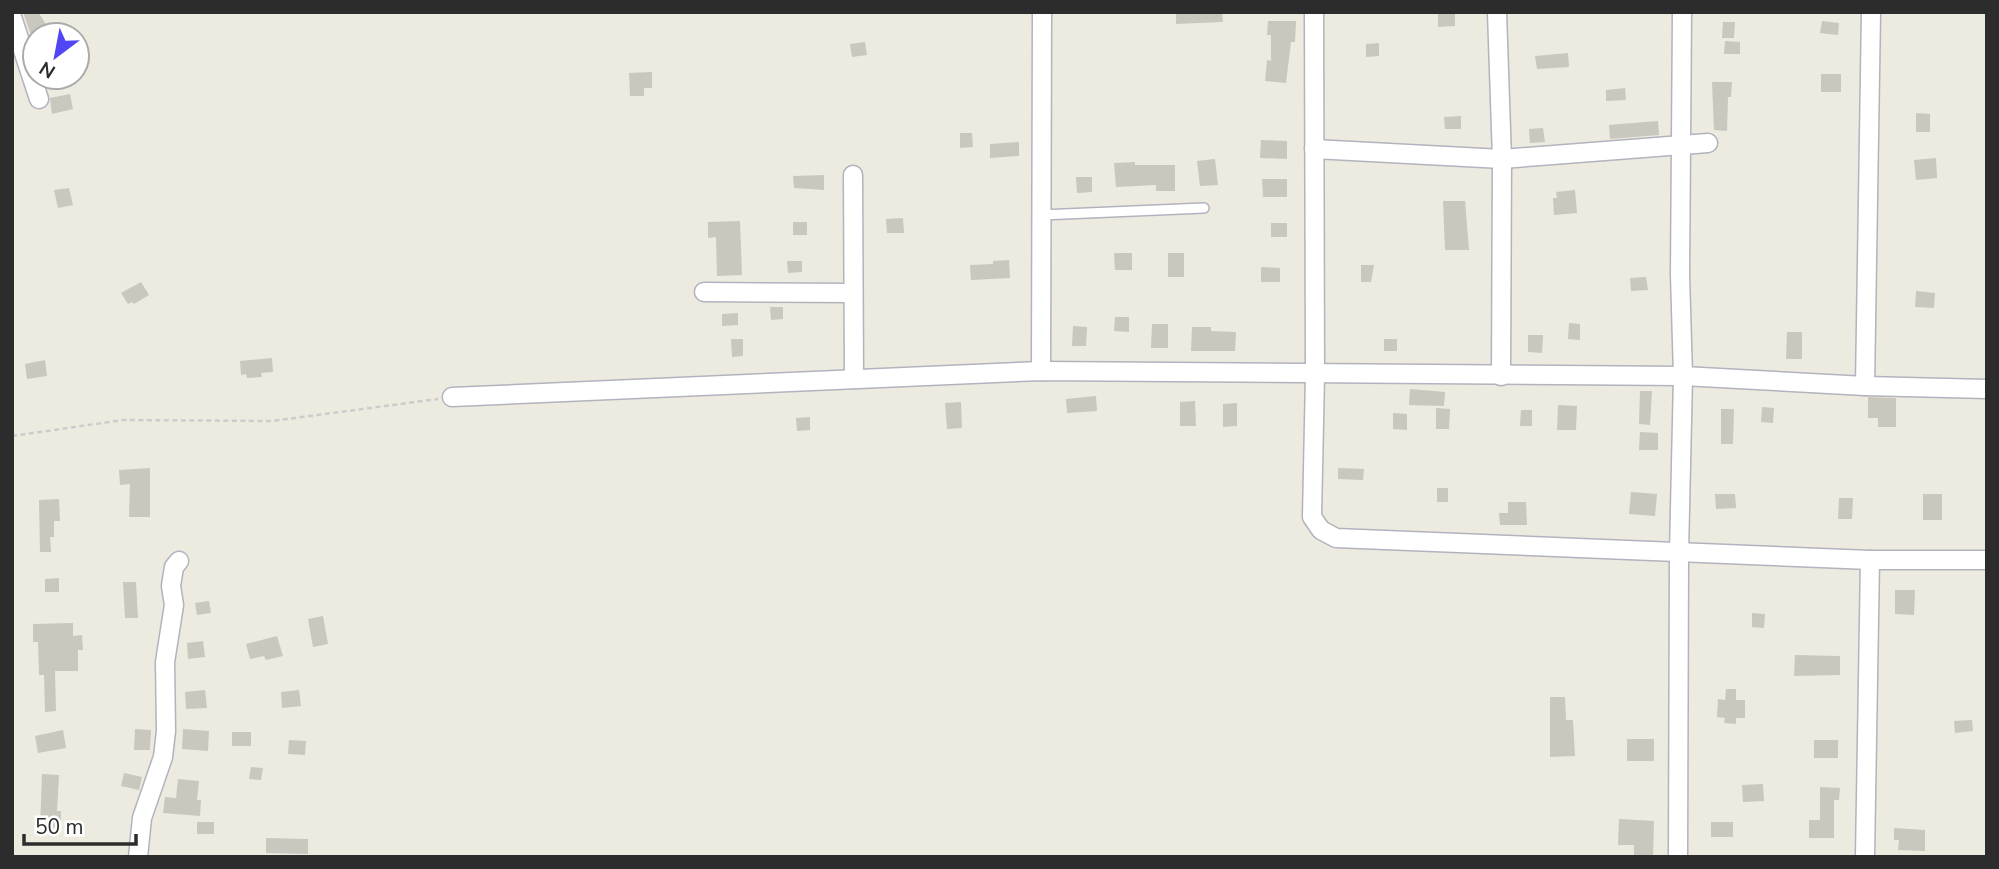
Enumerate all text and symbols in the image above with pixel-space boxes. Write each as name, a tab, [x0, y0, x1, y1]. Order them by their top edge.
north arrow	[21, 21, 91, 91]
text: N	[35, 55, 60, 84]
scale bar	[24, 802, 136, 846]
text: 50 m	[35, 813, 84, 841]

